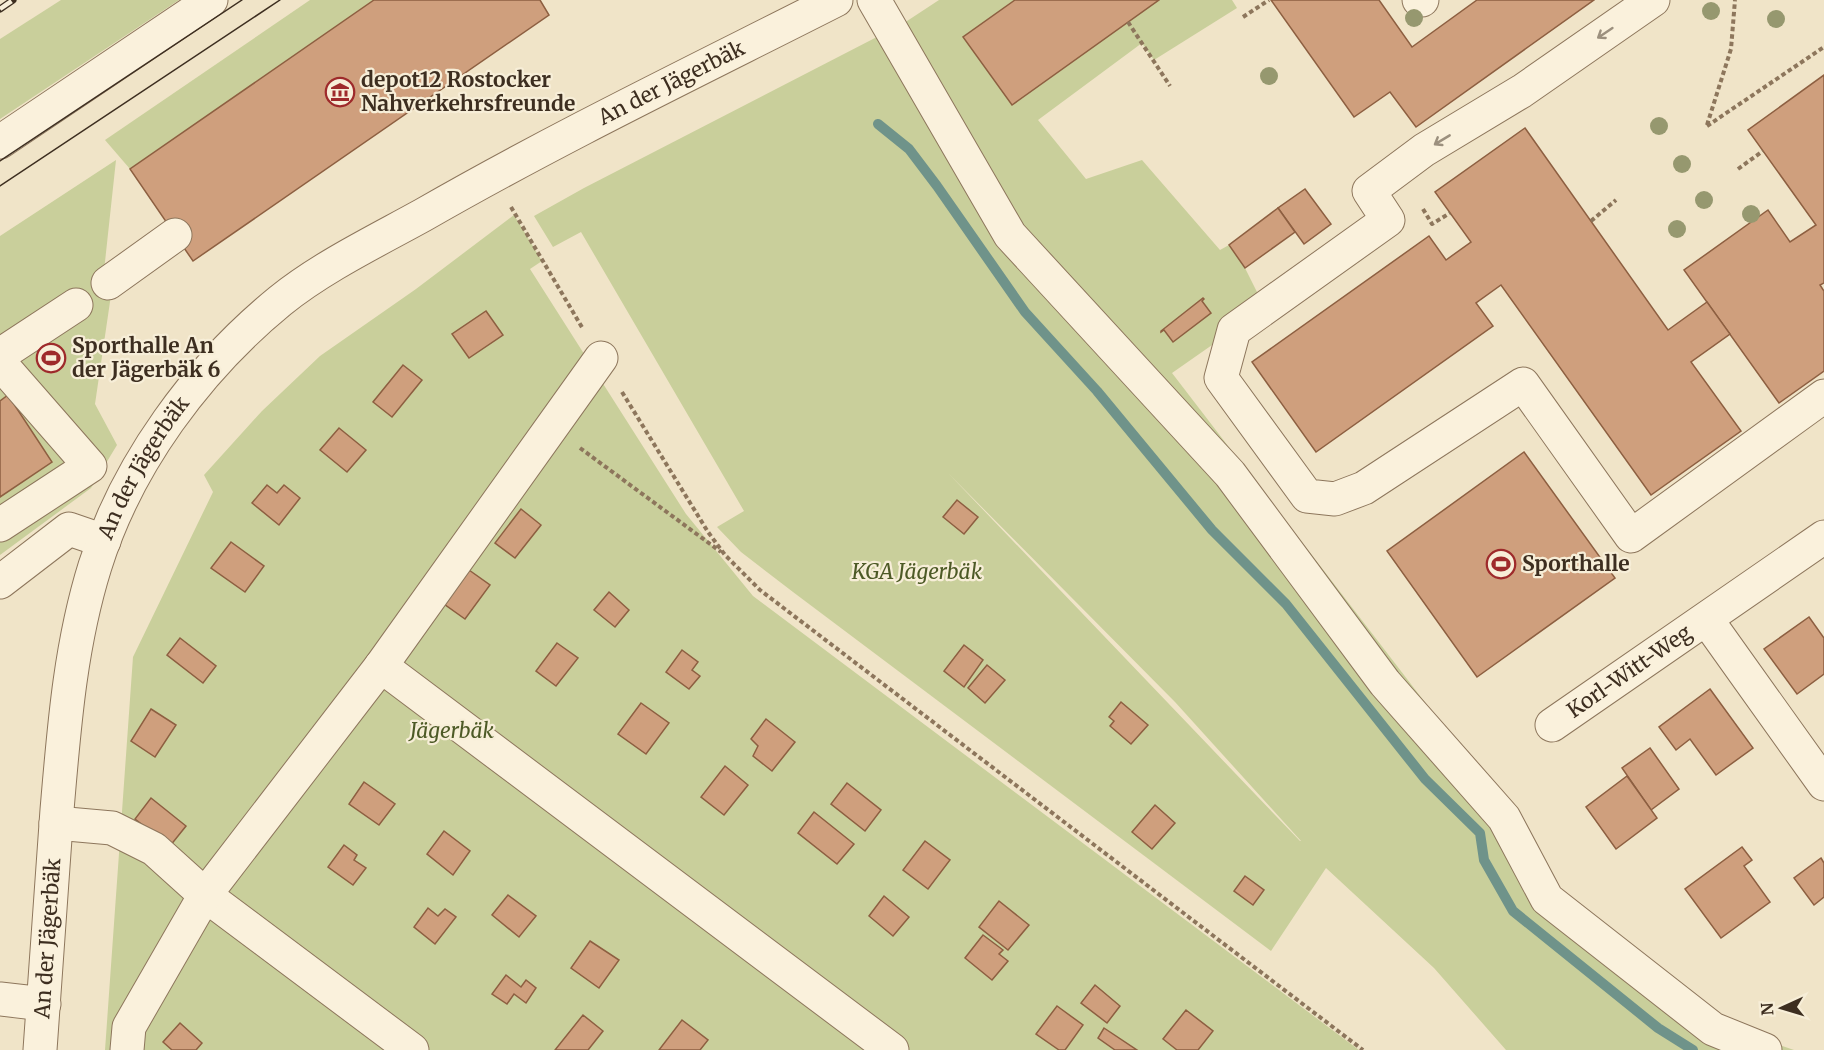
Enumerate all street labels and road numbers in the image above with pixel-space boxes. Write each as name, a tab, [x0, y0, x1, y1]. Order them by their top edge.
street label: An der Jägerbäk	[592, 34, 750, 131]
street label: An der Jägerbäk	[91, 390, 195, 544]
street label: Korl-Witt-Weg	[1561, 618, 1697, 724]
street label: An der Jägerbäk	[28, 856, 67, 1020]

